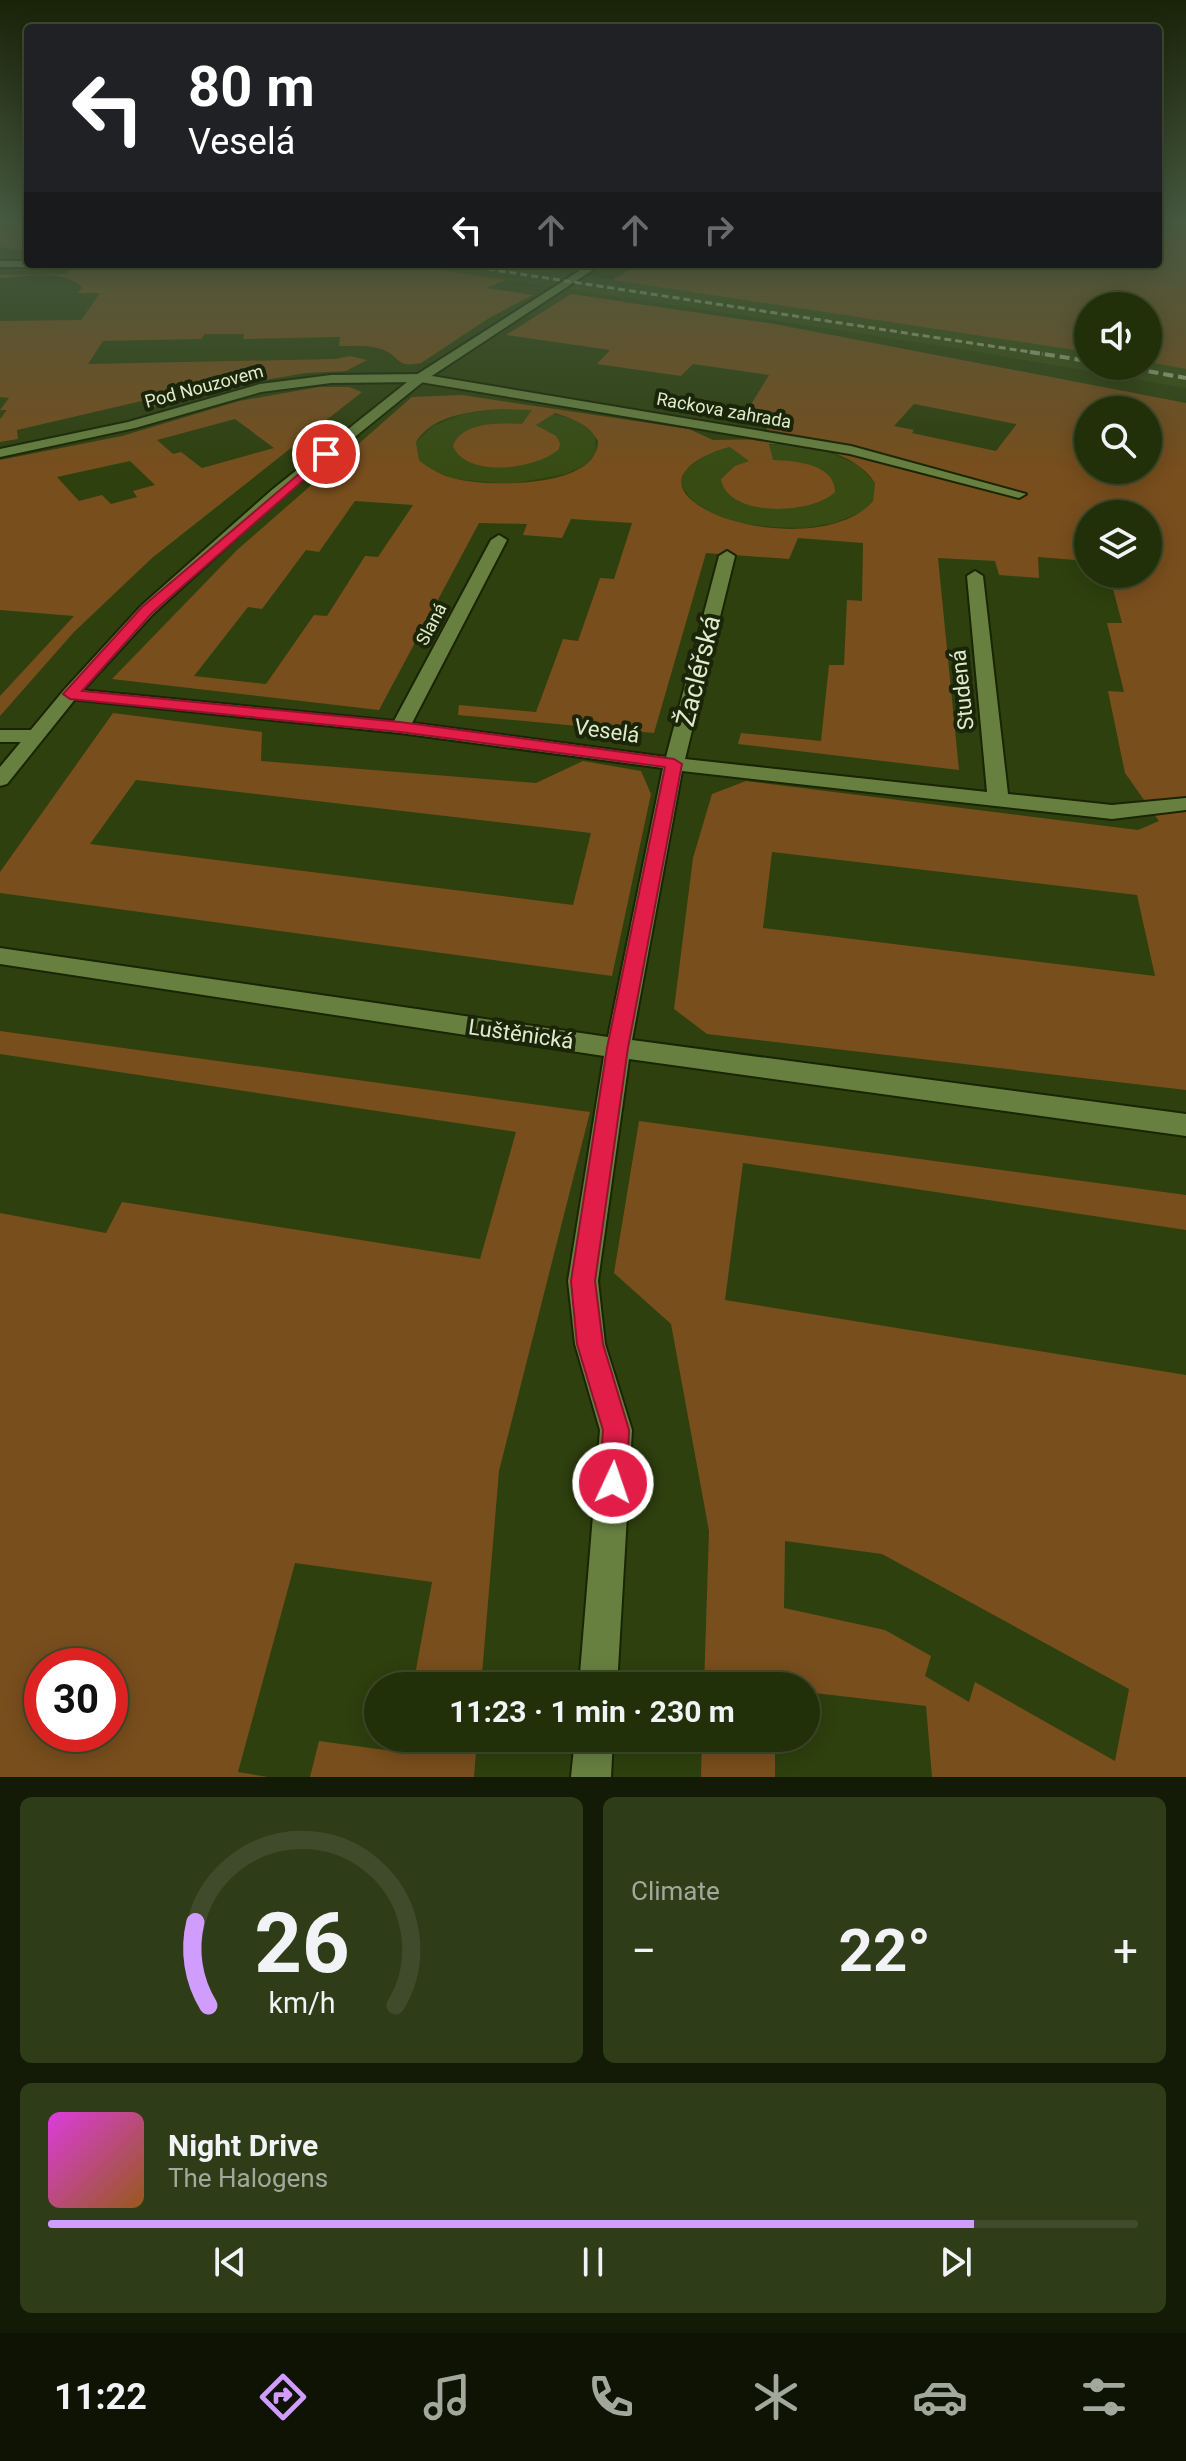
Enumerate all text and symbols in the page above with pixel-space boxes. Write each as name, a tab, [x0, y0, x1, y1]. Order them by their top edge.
text: 80 m	[188, 54, 315, 120]
icon: left	[56, 56, 160, 160]
text: Veselá	[188, 121, 295, 163]
icon: left	[445, 208, 489, 252]
icon: ahead	[529, 208, 573, 252]
icon: ahead	[613, 208, 657, 252]
icon: right	[697, 208, 741, 252]
map controls	[1074, 292, 1162, 588]
button: sound	[1074, 292, 1162, 380]
street label: Pod Nouzovem	[142, 360, 266, 412]
street label: Rackova zahrada	[655, 388, 793, 432]
button: search	[1074, 396, 1162, 484]
pin	[292, 420, 360, 488]
icon: arrive	[304, 432, 348, 476]
button: layers	[1074, 500, 1162, 588]
street label: Slaná	[411, 599, 451, 649]
street label: Žacléřská	[670, 613, 726, 729]
street label: Studená	[945, 649, 979, 731]
street label: Veselá	[573, 714, 641, 748]
street label: Luštěnická	[467, 1014, 575, 1054]
position arrow	[571, 1441, 655, 1525]
speed limit sign: 30	[24, 1648, 128, 1752]
text: 11:23 · 1 min · 230 m	[449, 1694, 735, 1729]
text: Climate	[631, 1876, 720, 1906]
text: 26	[254, 1895, 349, 1992]
text: 22°	[838, 1915, 931, 1986]
text: −	[631, 1925, 656, 1977]
text: +	[1113, 1925, 1138, 1977]
text: km/h	[268, 1986, 335, 2020]
text: Night Drive	[168, 2128, 318, 2163]
text: The Halogens	[168, 2163, 328, 2193]
icon: previous	[208, 2240, 252, 2284]
icon: pause	[571, 2240, 615, 2284]
icon: next	[934, 2240, 978, 2284]
icon: directions	[255, 2369, 311, 2425]
icon: music	[419, 2369, 475, 2425]
icon: phone	[583, 2369, 639, 2425]
icon: climate	[748, 2369, 804, 2425]
icon: car	[912, 2369, 968, 2425]
icon: filters	[1076, 2369, 1132, 2425]
text: 11:22	[54, 2376, 147, 2418]

